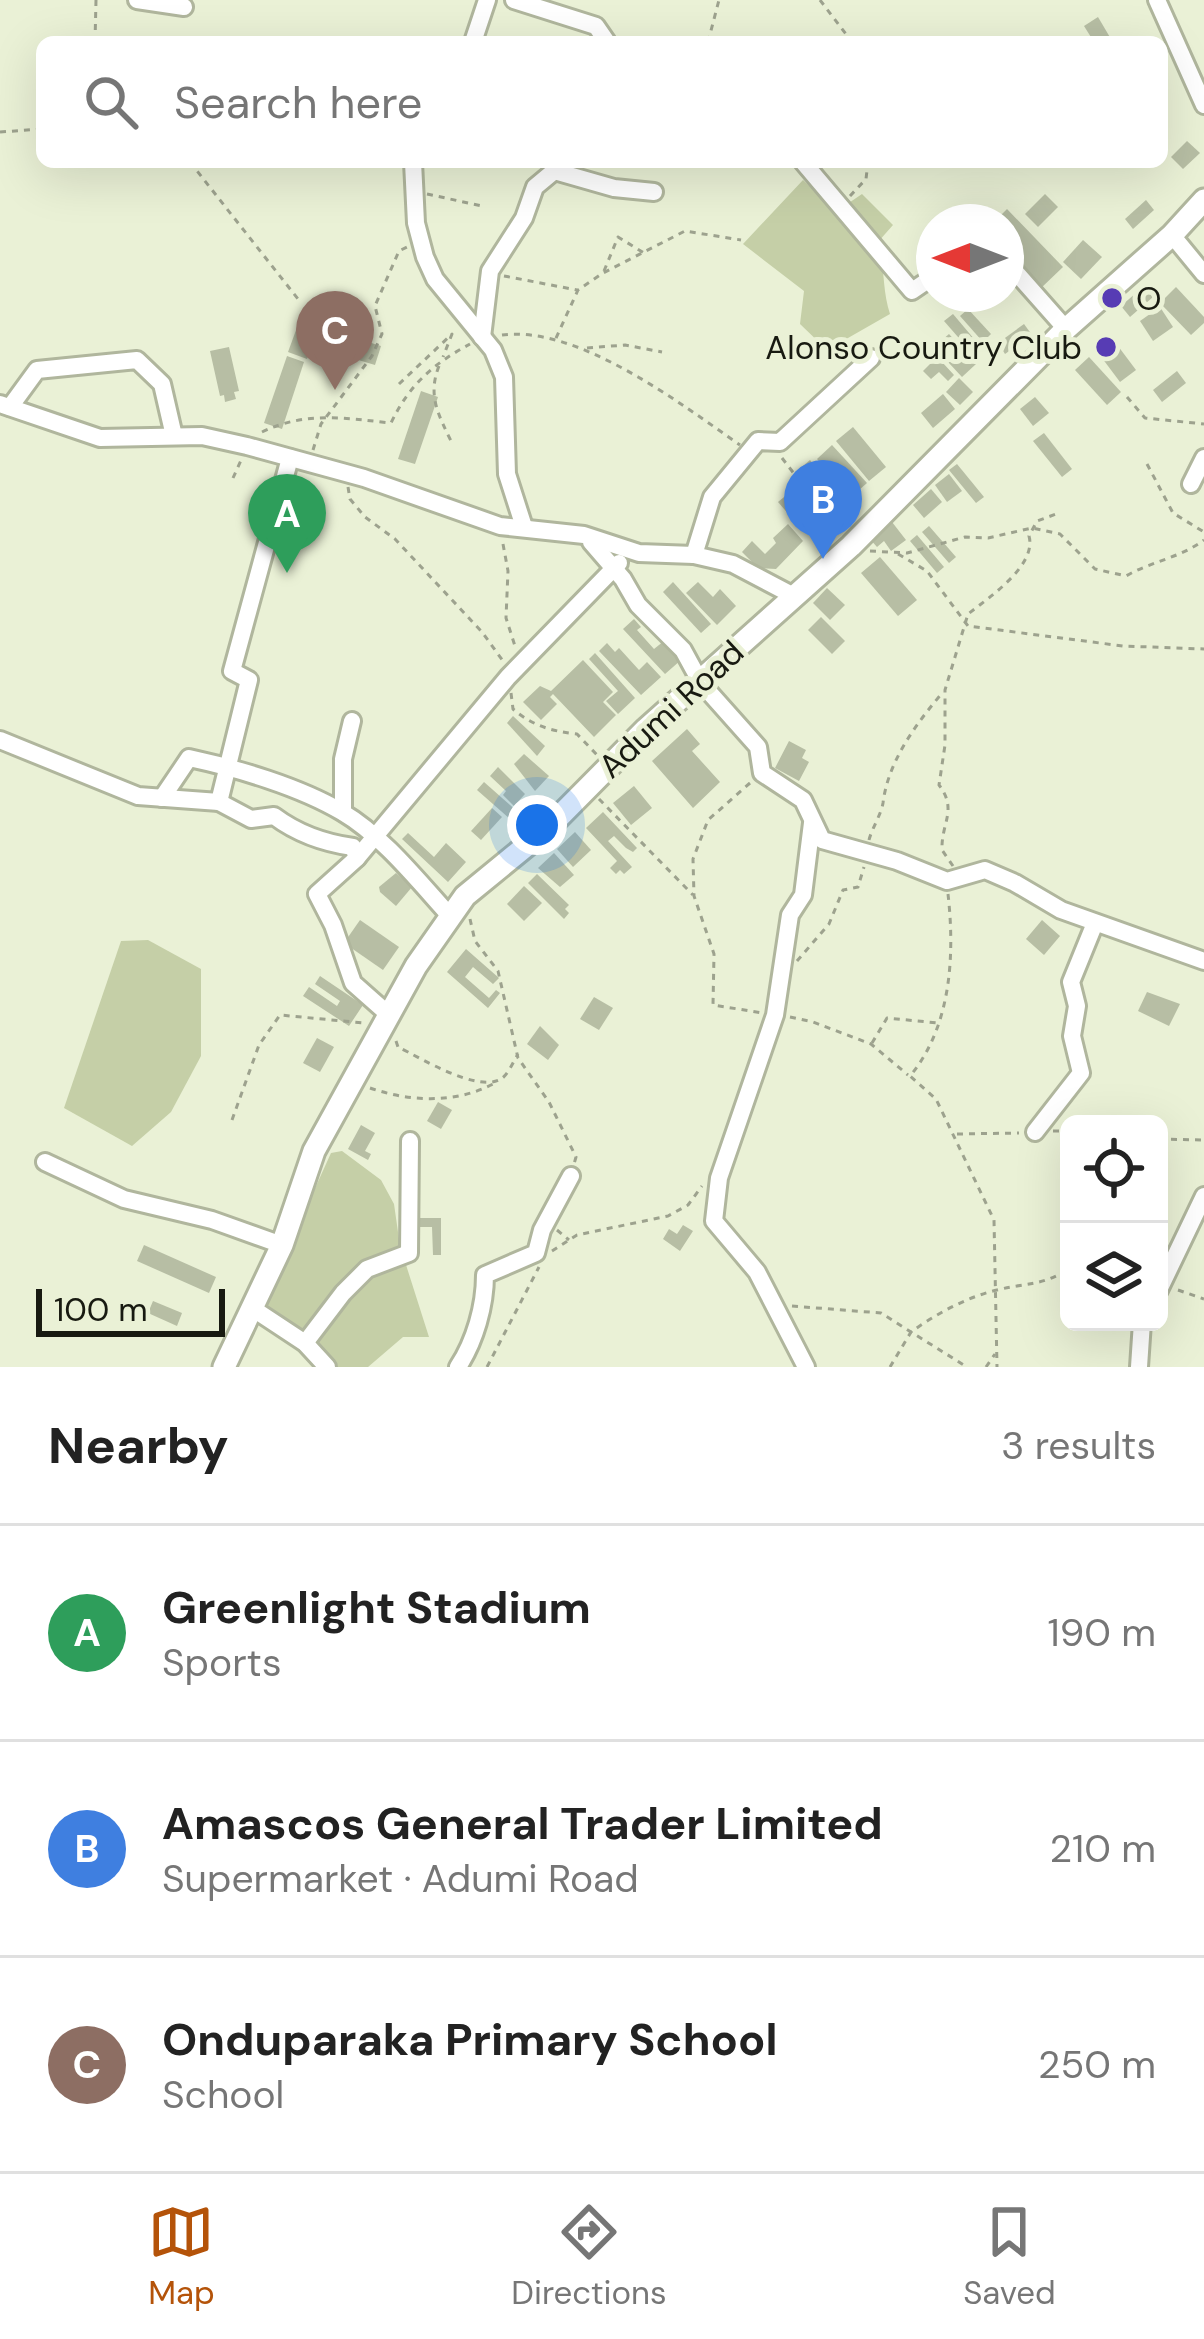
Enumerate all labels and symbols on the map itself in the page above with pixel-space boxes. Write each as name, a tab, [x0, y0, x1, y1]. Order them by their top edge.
north arrow	[916, 204, 1024, 312]
place label: O	[1136, 277, 1162, 320]
marker: O	[1099, 285, 1125, 311]
pin: C	[296, 291, 374, 390]
place label: Alonso Country Club	[765, 326, 1082, 369]
marker: Alonso Country Club	[1093, 334, 1119, 360]
pin: B	[784, 460, 862, 559]
pin: A	[248, 474, 326, 573]
street label: Adumi Road	[589, 631, 753, 787]
your location	[507, 795, 567, 855]
scale bar	[36, 1283, 225, 1336]

